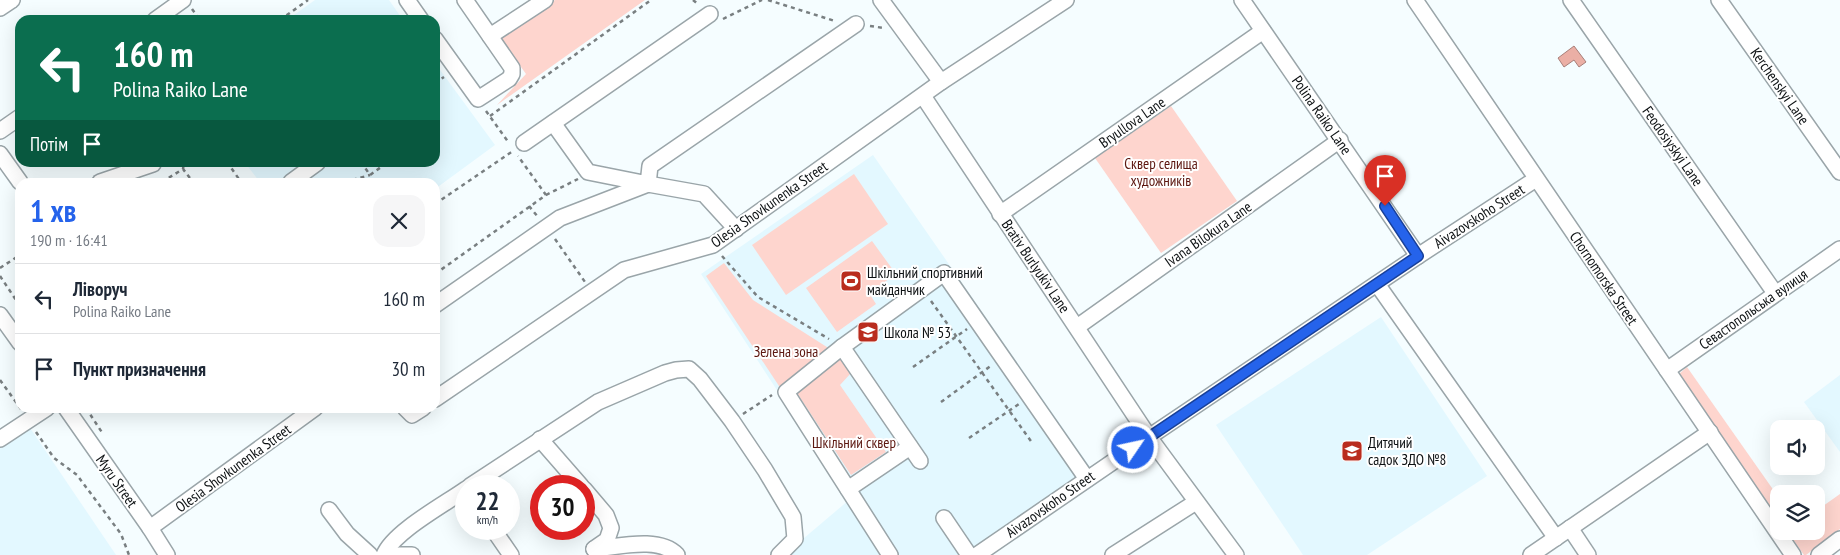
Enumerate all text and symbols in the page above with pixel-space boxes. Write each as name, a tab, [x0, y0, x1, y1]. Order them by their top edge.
text: 160 m	[113, 31, 194, 77]
icon: left	[30, 35, 95, 100]
street label: Kerchenskyi Lane	[1747, 44, 1813, 128]
street label: Polina Raiko Lane	[1288, 72, 1356, 158]
text: Polina Raiko Lane	[113, 75, 248, 103]
street label: Bryullova Lane	[1095, 92, 1169, 152]
street label: Feodosiyskyi Lane	[1638, 102, 1708, 190]
icon: arrive	[78, 130, 106, 158]
text: Потім	[30, 132, 68, 156]
park label: Сквер селища художників	[1124, 154, 1198, 190]
pin	[1364, 155, 1406, 206]
street label: Olesia Shovkunenka Street	[707, 157, 831, 251]
icon: arrive	[1371, 162, 1399, 190]
street label: Aivazovskoho Street	[1430, 180, 1528, 252]
text: 1 хв	[30, 191, 76, 230]
button: close	[373, 195, 425, 247]
street label: Ivana Bilokura Lane	[1161, 197, 1255, 271]
street label: Brativ Burlyukiv Lane	[998, 216, 1074, 316]
street label: Chornomorska Street	[1566, 228, 1642, 328]
text: 190 m · 16:41	[30, 230, 108, 250]
place label: Шкільний спортивний майданчик	[867, 263, 983, 299]
street label: Севастопольська вулиця	[1695, 264, 1811, 354]
sports icon: Шкільний спортивний майданчик	[839, 269, 863, 293]
text: Ліворуч	[73, 277, 127, 301]
icon: left	[30, 285, 58, 313]
text: 160 m	[383, 287, 425, 311]
text: Polina Raiko Lane	[73, 301, 171, 321]
school or university icon: Школа № 53	[856, 320, 880, 344]
place label: Школа № 53	[884, 323, 951, 342]
park label: Зелена зона	[754, 342, 818, 361]
icon: arrive	[30, 355, 58, 383]
text: Пункт призначення	[73, 357, 206, 381]
text: 30 m	[392, 357, 425, 381]
street label: Olesia Shovkunenka Street	[171, 420, 295, 516]
map controls	[1770, 420, 1825, 540]
button: sound	[1770, 420, 1825, 475]
position arrow	[1106, 421, 1158, 473]
park label: Шкільний сквер	[812, 433, 896, 452]
place label: Дитячий садок ЗДО №8	[1368, 433, 1446, 469]
school or university icon: Дитячий садок ЗДО №8	[1340, 439, 1364, 463]
street label: Myru Street	[92, 451, 142, 511]
street label: Aivazovskoho Street	[1002, 466, 1098, 542]
speed limit sign: 30	[530, 475, 595, 540]
text: 22	[476, 485, 499, 517]
button: layers	[1770, 485, 1825, 540]
text: km/h	[477, 512, 498, 527]

